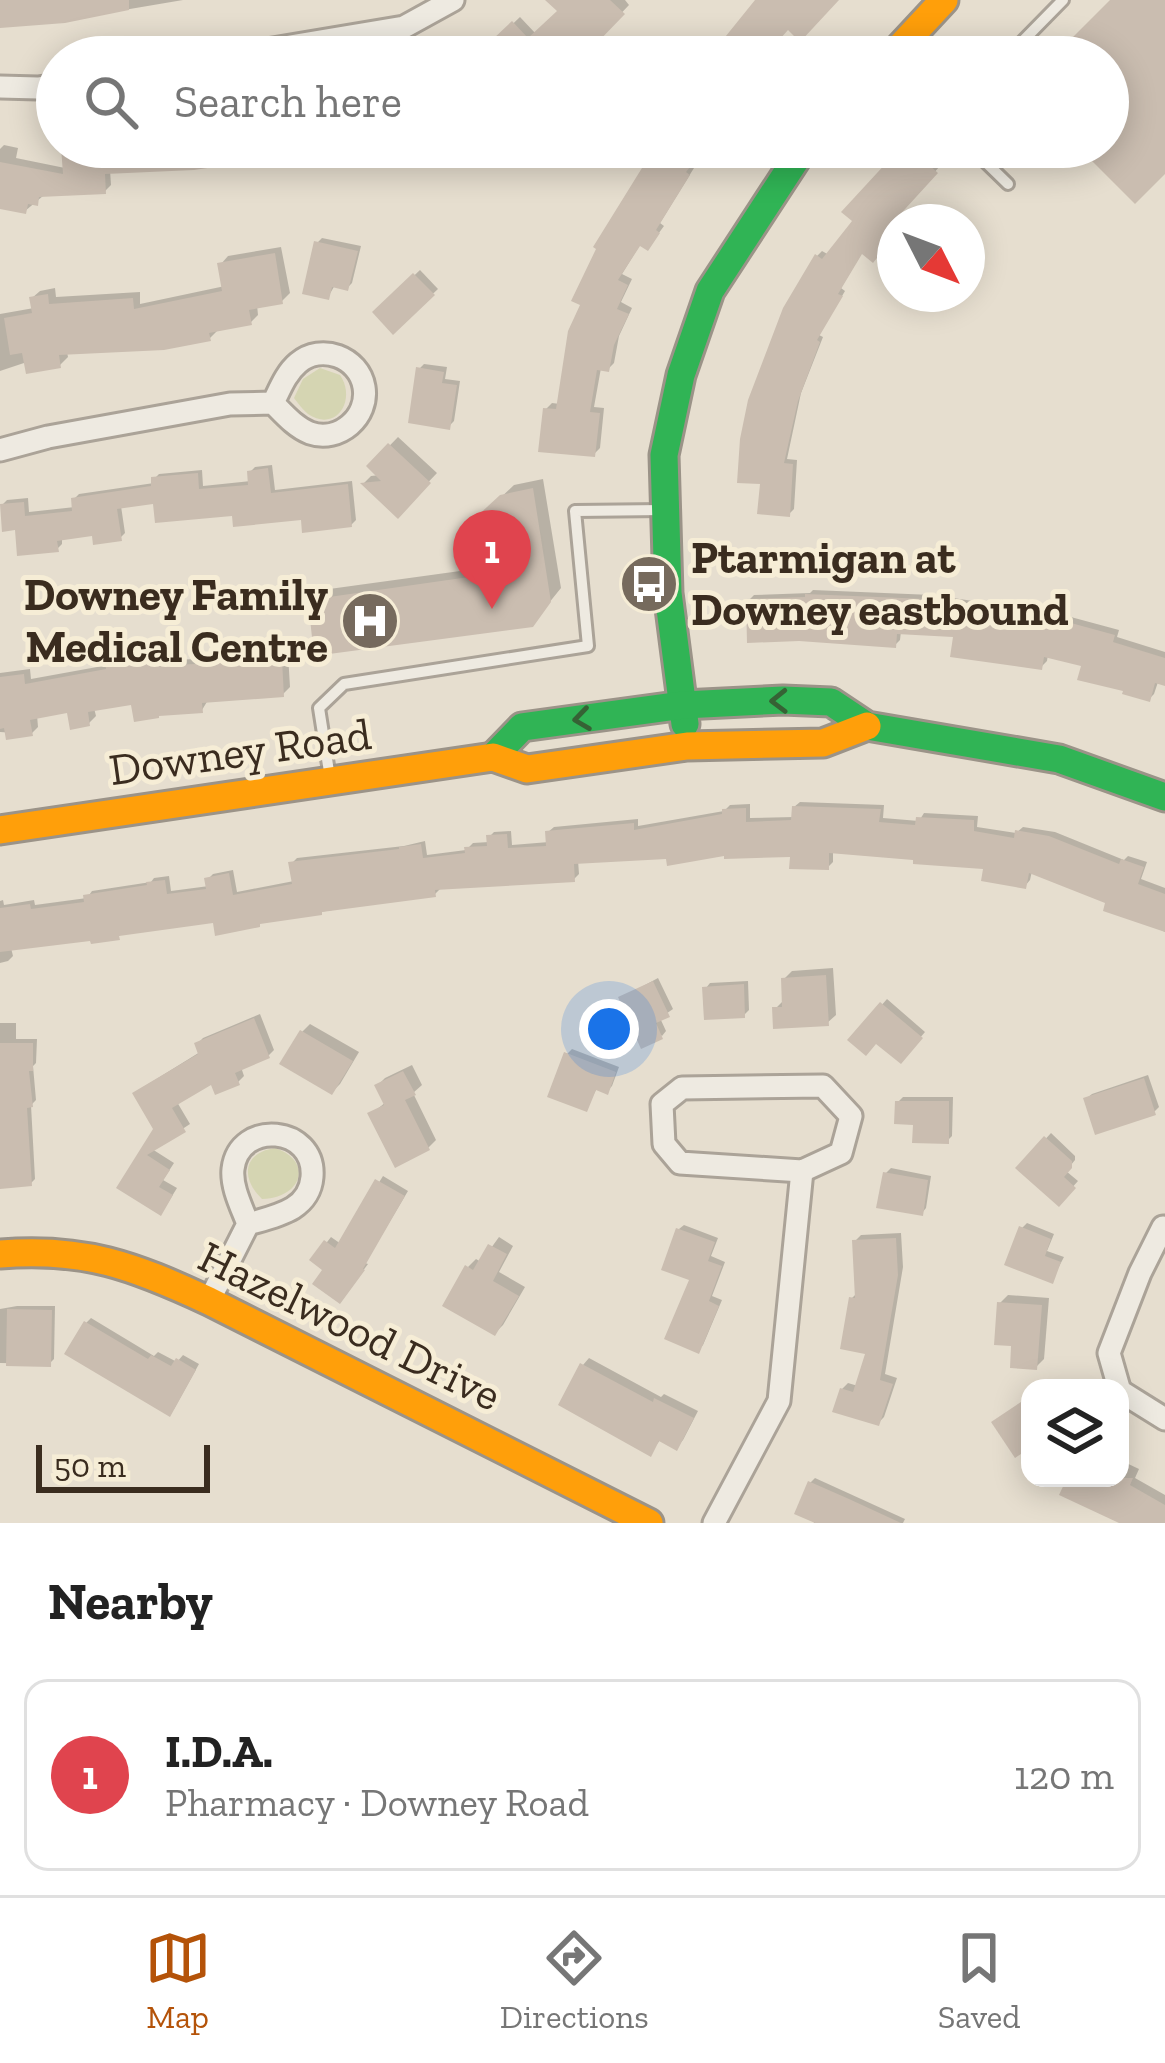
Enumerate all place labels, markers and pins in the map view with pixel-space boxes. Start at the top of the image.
pin: 1 [453,510,531,609]
place label: Ptarmigan at Downey eastbound [691,531,1069,637]
bus stop icon: Ptarmigan at Downey eastbound [618,553,680,615]
place label: Downey Family Medical Centre [24,568,328,674]
hospital icon: Downey Family Medical Centre [339,590,401,652]

